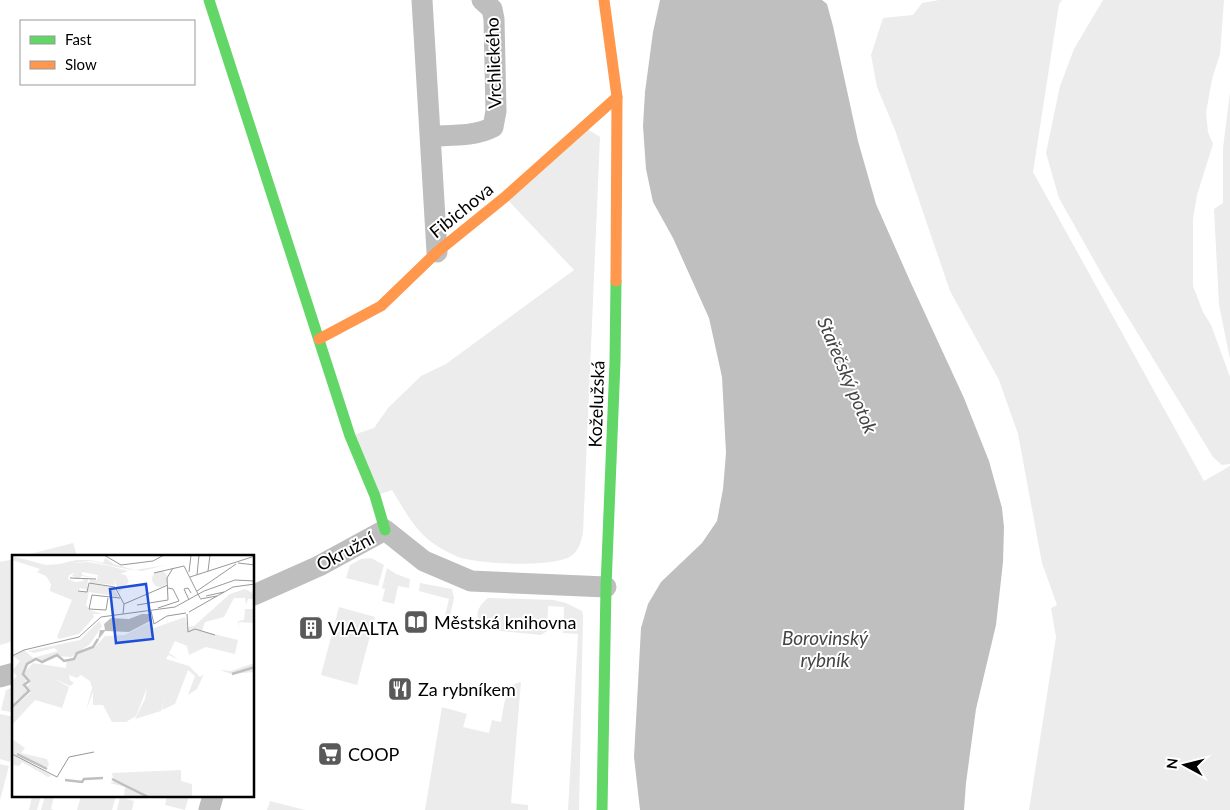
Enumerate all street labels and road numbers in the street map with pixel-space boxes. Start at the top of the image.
street label: Vrchlického [480,17,506,109]
street label: Fibichova [425,178,497,242]
street label: Koželužská [583,360,609,448]
street label: Okružní [312,526,378,575]

